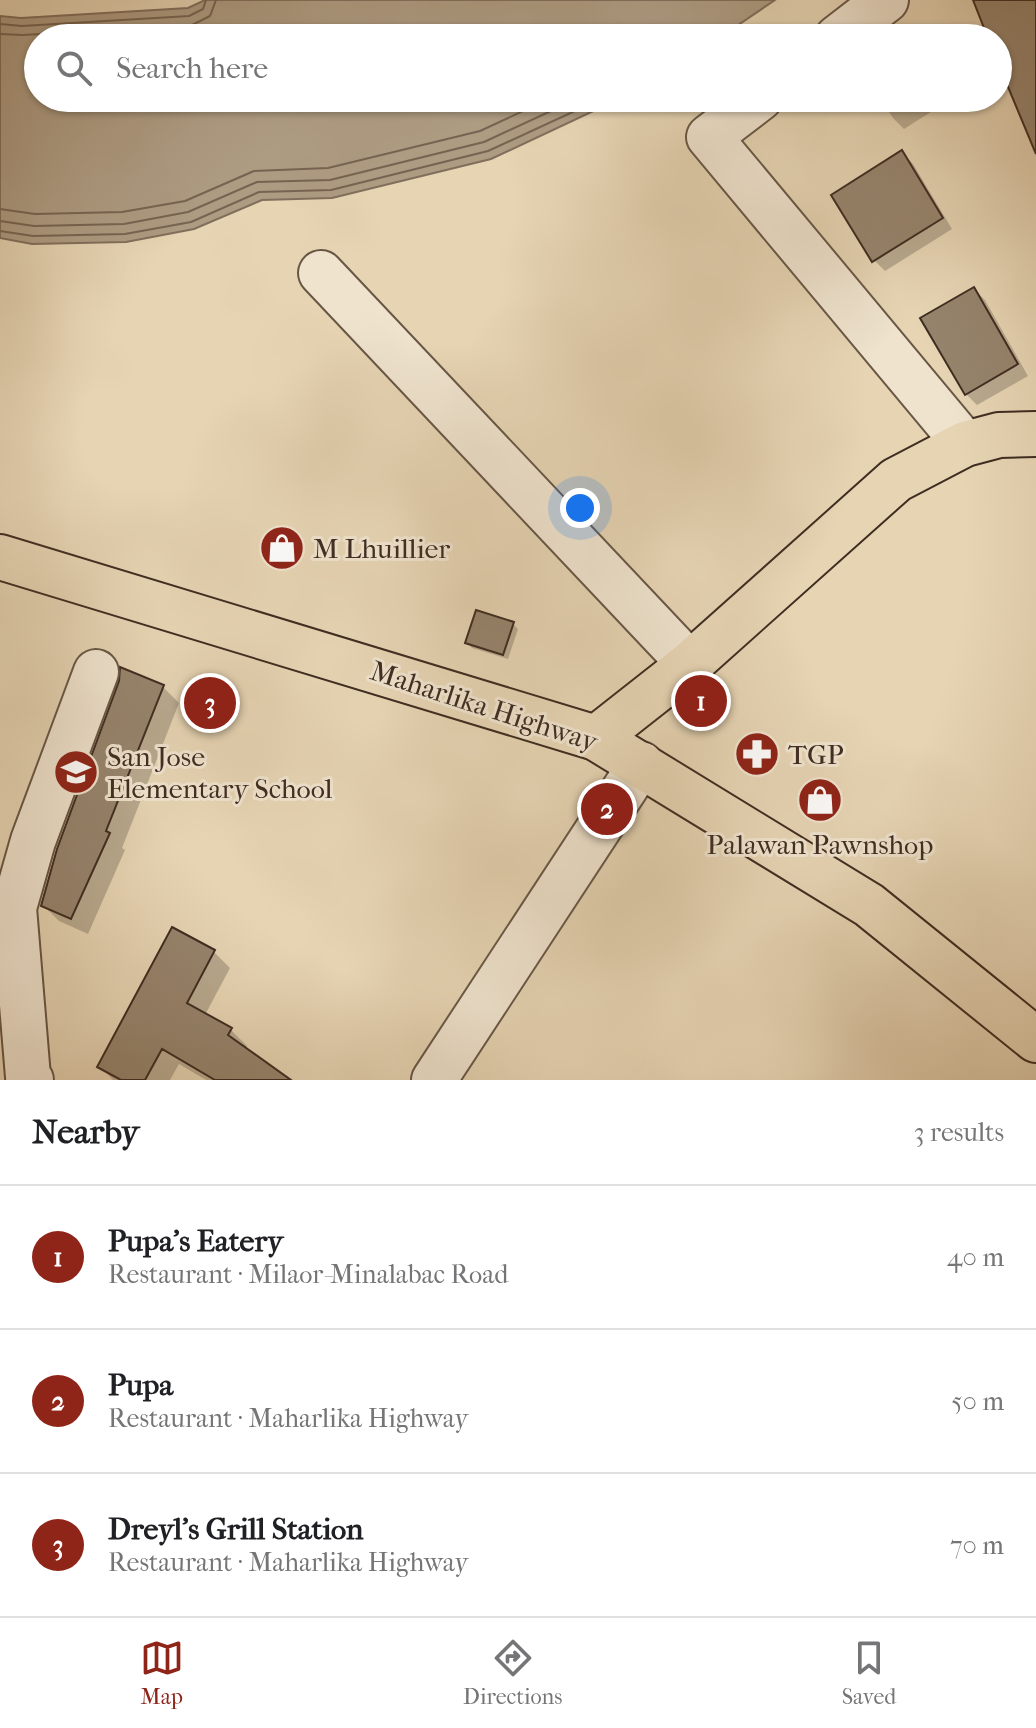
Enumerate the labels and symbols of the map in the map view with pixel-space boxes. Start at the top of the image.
your location [560,488,600,528]
shop icon: M Lhuillier [258,524,306,572]
place label: M Lhuillier [313,532,450,565]
street label: Maharlika Highway [366,654,603,759]
pin: 1 [675,671,727,731]
pin: 3 [184,673,236,733]
pharmacy icon: TGP [733,730,781,778]
place label: TGP [788,738,844,771]
place label: San Jose Elementary School [107,740,333,805]
school or university icon: San Jose Elementary School [52,748,100,796]
shop icon: Palawan Pawnshop [796,776,844,824]
pin: 2 [581,779,633,839]
place label: Palawan Pawnshop [707,828,933,861]

